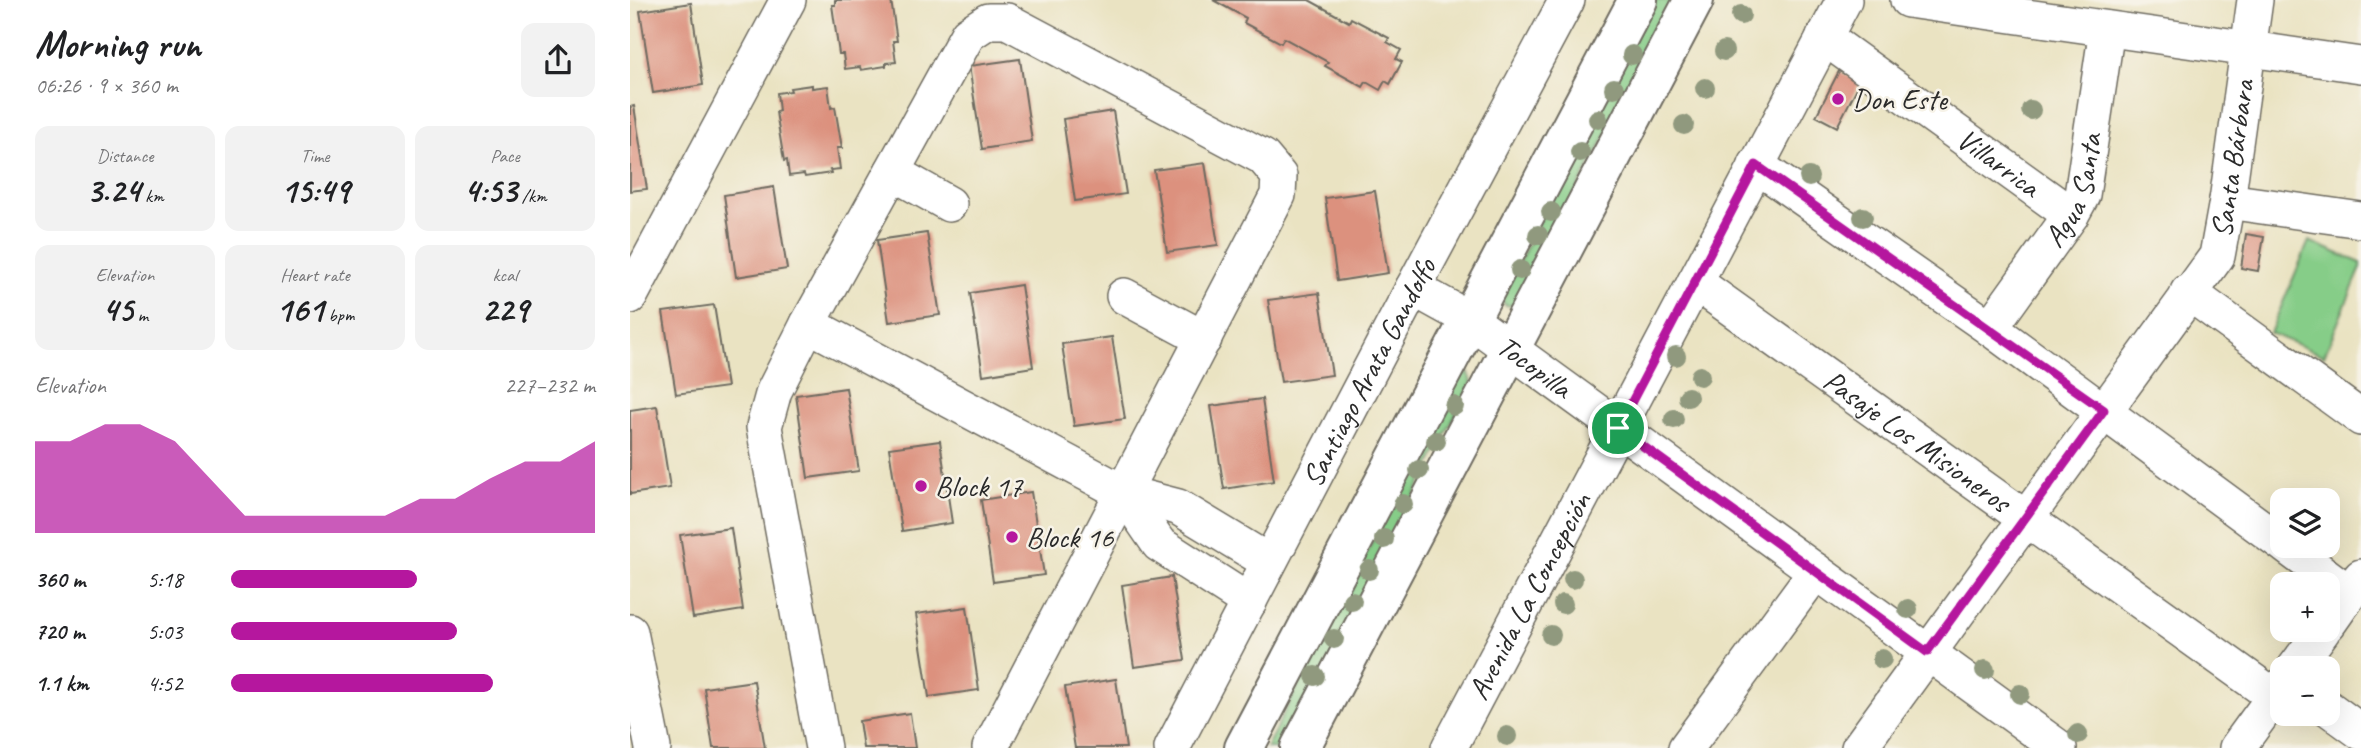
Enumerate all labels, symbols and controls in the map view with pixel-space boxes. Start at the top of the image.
text: Morning run [35,21,201,68]
button: share [521,23,595,97]
text: 06:26 · 9 × 360 m [35,71,178,100]
street label: Santa Bárbara [2202,76,2263,240]
place label: Don Este [1852,80,1949,118]
marker: Don Este [1830,91,1846,107]
street label: Villarrica [1949,120,2049,207]
street label: Agua Santa [2035,129,2110,254]
text: Distance [97,144,153,168]
text: Time [300,144,330,168]
text: Pace [490,144,520,168]
text: 3.24 [86,168,141,213]
text: 15:49 [281,168,349,213]
text: 4:53 [463,168,517,213]
text: km [141,184,164,208]
text: /km [517,184,547,208]
street label: Santiago Arata Gandolfo [1293,251,1445,493]
text: Elevation [96,263,154,287]
text: Heart rate [280,263,350,287]
text: kcal [492,263,518,287]
text: 45 [102,287,133,332]
text: 161 [276,287,324,332]
text: 229 [482,287,528,332]
text: m [133,303,148,327]
text: bpm [324,303,354,327]
street label: Tocopilla [1490,327,1581,408]
street label: Pasaje Los Misioneros [1816,361,2020,522]
text: Elevation [35,371,106,400]
text: 227–232 m [504,371,595,400]
pin [1588,398,1648,458]
icon: arrive [1599,409,1637,447]
place label: Block 17 [935,467,1024,505]
marker: Block 17 [913,478,929,494]
street label: Avenida La Concepción [1459,485,1600,706]
map controls [2270,488,2340,726]
button: layers [2270,488,2340,558]
place label: Block 16 [1026,518,1115,556]
marker: Block 16 [1004,529,1020,545]
text: 360 m [35,565,85,594]
text: 5:18 [147,565,183,594]
button: + [2270,572,2340,642]
text: 720 m [35,617,85,646]
text: 5:03 [147,617,183,646]
button: − [2270,656,2340,726]
text: 1.1 km [35,669,89,698]
text: 4:52 [147,669,183,698]

